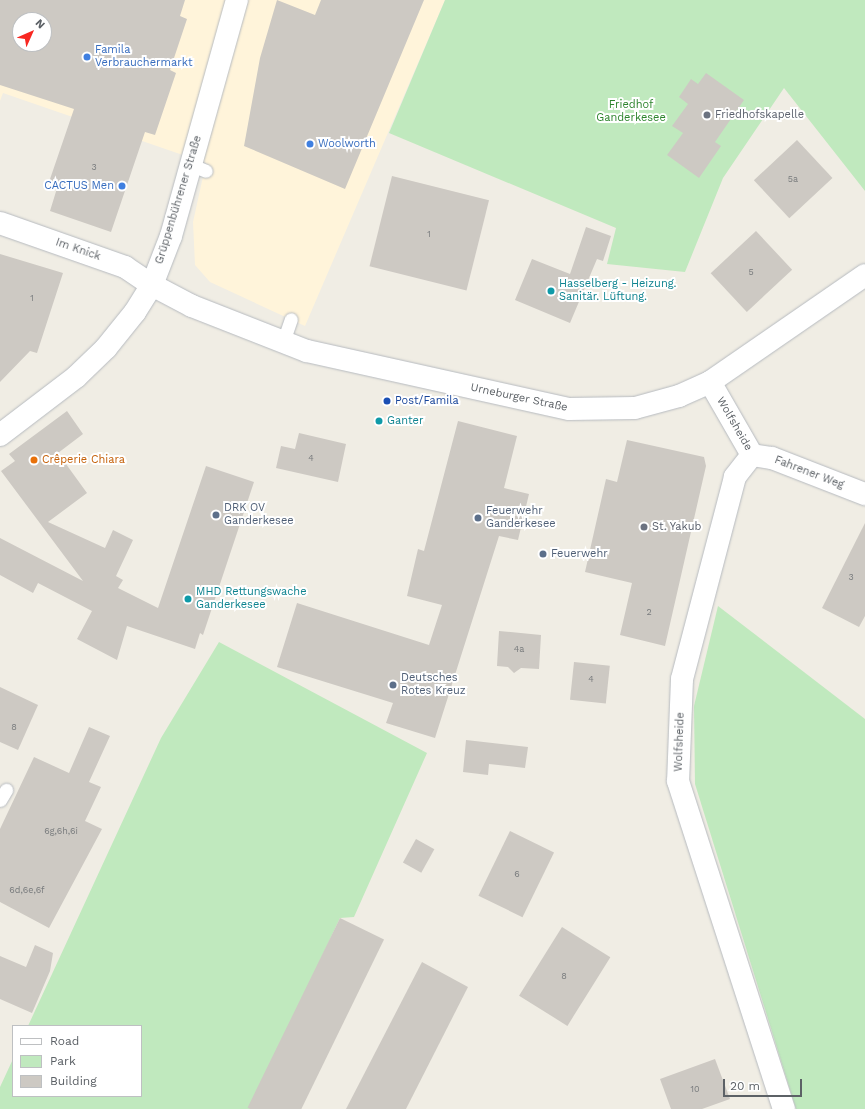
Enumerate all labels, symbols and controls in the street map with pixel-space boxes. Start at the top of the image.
north arrow [12,12,52,52]
text: N [33,16,48,31]
place label: Famila Verbrauchermarkt [95,44,193,70]
marker: Famila Verbrauchermarkt [82,52,92,62]
park label: Friedhof Ganderkesee [596,99,666,125]
place label: Friedhofskapelle [715,108,804,122]
marker: Friedhofskapelle [702,110,712,120]
street label: Grüppenbührener Straße [153,134,205,266]
place label: Woolworth [318,137,376,151]
marker: Woolworth [305,139,315,149]
house number: 3 [91,162,97,172]
house number: 5a [788,174,798,184]
place label: CACTUS Men [44,179,114,193]
marker: CACTUS Men [117,181,127,191]
house number: 1 [427,229,431,239]
street label: Im Knick [54,236,102,264]
house number: 5 [748,267,754,277]
place label: Hasselberg - Heizung. Sanitär. Lüftung. [559,278,676,304]
marker: Hasselberg - Heizung. Sanitär. Lüftung. [546,286,556,296]
house number: 1 [30,293,34,303]
street label: Urneburger Straße [469,381,569,415]
place label: Post/Famila [395,394,459,408]
street label: Wolfsheide [713,395,755,453]
marker: Post/Famila [382,396,392,406]
place label: Ganter [387,414,423,428]
marker: Ganter [374,416,384,426]
place label: Crêperie Chiara [42,453,125,467]
house number: 4 [308,453,314,463]
street label: Fahrener Weg [772,454,846,492]
marker: Crêperie Chiara [29,455,39,465]
place label: DRK OV Ganderkesee [224,502,294,528]
place label: Feuerwehr Ganderkesee [486,505,556,531]
marker: DRK OV Ganderkesee [211,510,221,520]
marker: Feuerwehr Ganderkesee [473,513,483,523]
place label: St. Yakub [652,520,702,534]
marker: St. Yakub [639,522,649,532]
place label: Feuerwehr [551,547,608,561]
marker: Feuerwehr [538,549,548,559]
house number: 3 [848,572,854,582]
place label: MHD Rettungswache Ganderkesee [196,586,307,612]
marker: MHD Rettungswache Ganderkesee [183,594,193,604]
house number: 2 [646,607,652,617]
house number: 4a [514,644,524,654]
place label: Deutsches Rotes Kreuz [401,672,466,698]
house number: 4 [588,674,594,684]
marker: Deutsches Rotes Kreuz [388,680,398,690]
street label: Wolfsheide [672,712,688,772]
house number: 8 [11,722,17,732]
house number: 6g,6h,6i [44,826,78,836]
house number: 6 [514,869,520,879]
house number: 6d,6e,6f [9,885,45,895]
house number: 8 [561,971,567,981]
legend [12,1025,142,1097]
text: Road [50,1034,79,1048]
text: Park [50,1054,76,1068]
scale bar [725,1071,804,1097]
text: Building [50,1074,97,1088]
text: 20 m [730,1079,760,1093]
house number: 10 [690,1084,700,1094]

